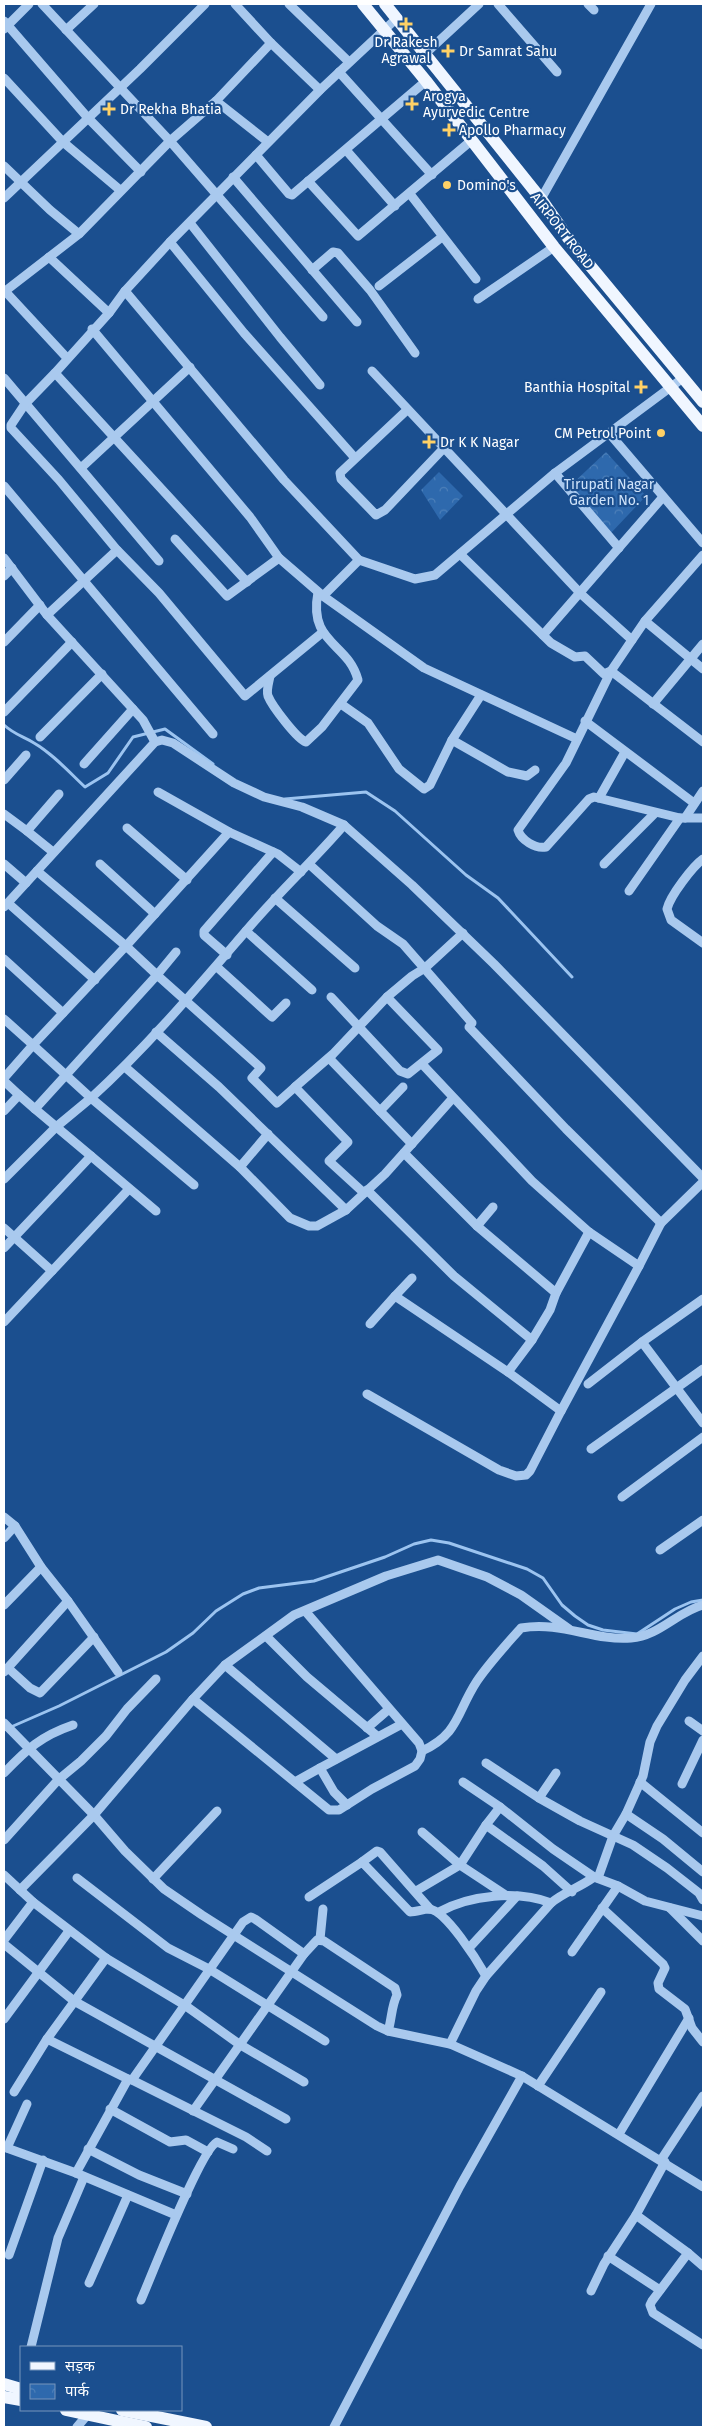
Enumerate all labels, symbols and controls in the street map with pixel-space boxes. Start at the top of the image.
marker: Dr Rakesh Agrawal [399,17,413,31]
place label: Dr Rakesh Agrawal [374,34,438,67]
place label: Dr Samrat Sahu [459,43,557,60]
marker: Dr Samrat Sahu [441,44,455,58]
place label: Arogya Ayurvedic Centre [423,88,530,121]
marker: Arogya Ayurvedic Centre [405,97,419,111]
place label: Dr Rekha Bhatia [120,101,222,118]
marker: Dr Rekha Bhatia [102,102,116,116]
place label: Apollo Pharmacy [459,122,566,139]
marker: Apollo Pharmacy [443,124,455,136]
place label: Domino's [457,177,516,194]
marker: Domino's [441,179,453,191]
street label: AIRPORT ROAD [527,189,597,273]
place label: Banthia Hospital [524,379,630,396]
marker: Banthia Hospital [634,380,648,394]
place label: CM Petrol Point [554,425,652,442]
marker: CM Petrol Point [655,427,667,439]
place label: Dr K K Nagar [440,434,520,451]
marker: Dr K K Nagar [422,435,436,449]
park label: Tirupati Nagar Garden No. 1 [564,476,655,509]
legend [20,2346,182,2411]
text: सड़क [65,2357,95,2375]
text: पार्क [65,2382,89,2400]

